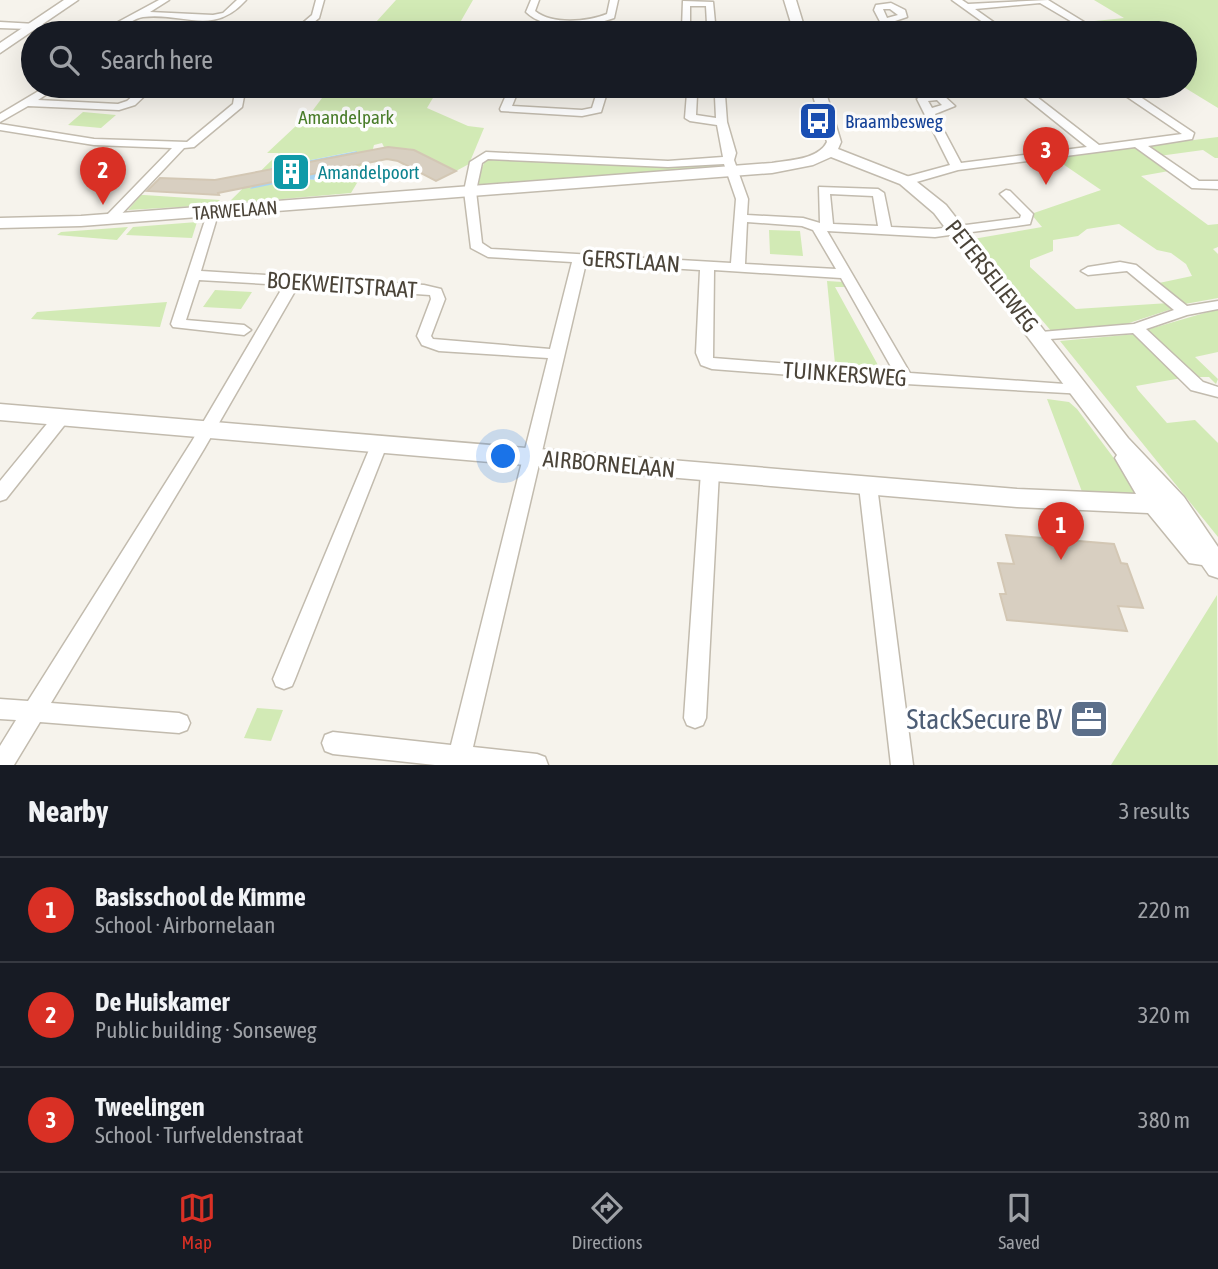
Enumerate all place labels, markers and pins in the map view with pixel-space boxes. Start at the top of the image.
bus stop icon: Braambesweg [797,100,839,142]
place label: Braambesweg [845,110,944,132]
pin: 3 [1023,127,1069,185]
pin: 2 [80,147,126,205]
building icon: Amandelpoort [270,151,312,193]
place label: Amandelpoort [318,161,419,183]
pin: 1 [1038,502,1084,560]
office icon: StackSecure BV [1068,698,1110,740]
place label: StackSecure BV [906,703,1062,735]

